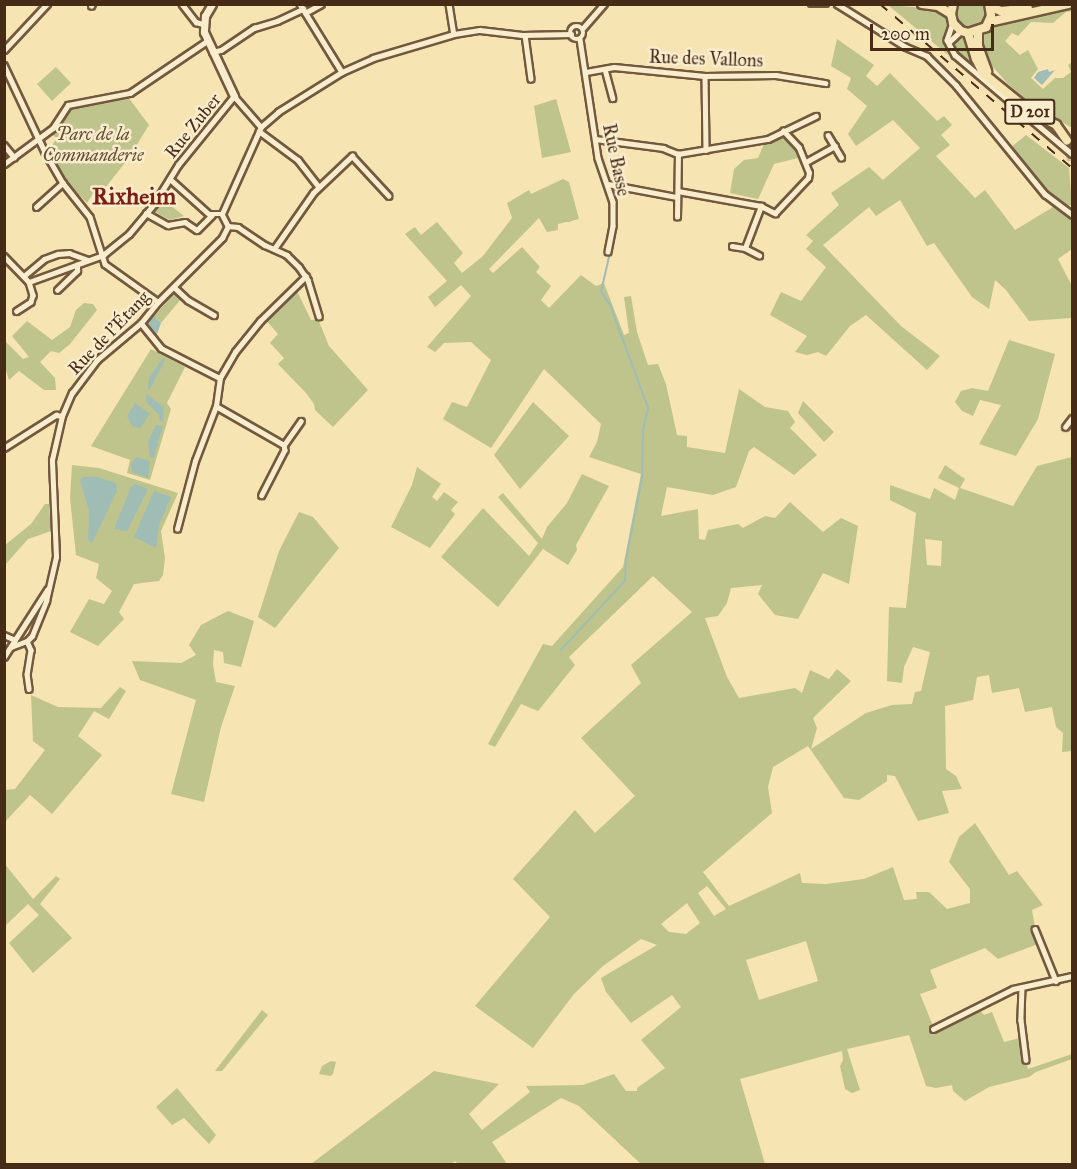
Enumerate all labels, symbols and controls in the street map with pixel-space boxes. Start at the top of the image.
scale bar [873,12,998,50]
text: 200 m [881,23,930,45]
street label: Rue des Vallons [648,46,764,72]
street label: Rue Zuber [160,89,226,163]
road number: D 201 [1003,99,1057,125]
street label: Rue Basse [598,122,634,198]
park label: Parc de la Commanderie [42,124,144,166]
district label: Rixheim [92,183,176,211]
street label: Rue de l'Étang [64,287,154,379]

